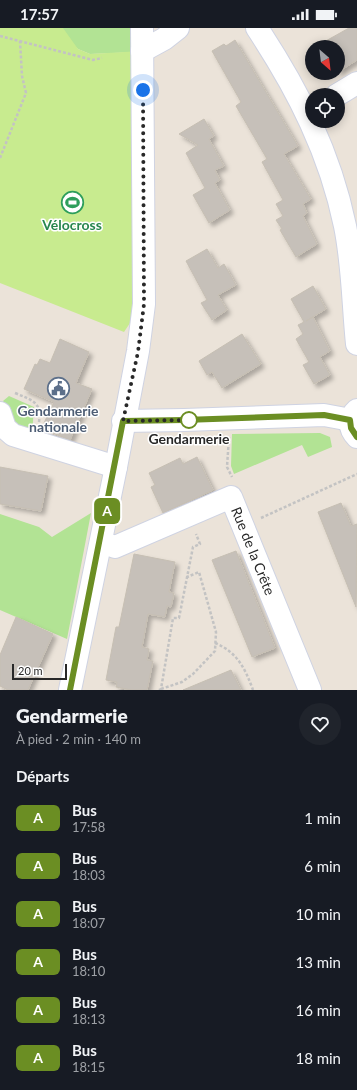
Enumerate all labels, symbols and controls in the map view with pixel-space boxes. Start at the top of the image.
text: 17:57 [20,5,59,23]
north arrow [305,40,345,80]
map controls [305,40,345,128]
your location [133,80,153,100]
button: locate [305,88,345,128]
sports icon: Vélocross [59,190,85,216]
place label: Vélocross [41,216,102,233]
public building icon: Gendarmerie nationale [45,376,71,402]
place label: Gendarmerie nationale [17,402,99,435]
marker: Gendarmerie [180,411,198,429]
place label: Gendarmerie [148,430,230,447]
line badge: A [94,498,120,524]
text: A [102,502,112,519]
street label: Rue de la Crête [228,504,279,597]
scale bar [12,662,67,681]
text: 20 m [18,664,43,677]
button: heart [299,703,341,745]
text: Gendarmerie [16,704,128,727]
text: À pied · 2 min · 140 m [16,731,141,747]
text: Départs [16,767,69,785]
text: Bus [72,801,97,819]
text: A [33,809,43,826]
text: 1 min [304,809,341,827]
text: 17:58 [72,819,105,835]
text: Bus [72,849,97,867]
text: A [33,857,43,874]
text: 6 min [304,857,341,875]
text: 18:03 [72,867,105,883]
text: Bus [72,897,97,915]
text: A [33,905,43,922]
text: 10 min [295,905,341,923]
text: 18:07 [72,915,105,931]
text: Bus [72,945,97,963]
text: A [33,953,43,970]
text: 13 min [295,953,341,971]
text: 18:10 [72,963,105,979]
text: Bus [72,993,97,1011]
text: A [33,1001,43,1018]
text: 16 min [295,1001,341,1019]
text: 18:13 [72,1011,105,1027]
text: Bus [72,1041,97,1059]
text: A [33,1049,43,1066]
text: 18 min [295,1049,341,1067]
text: 18:15 [72,1059,105,1075]

